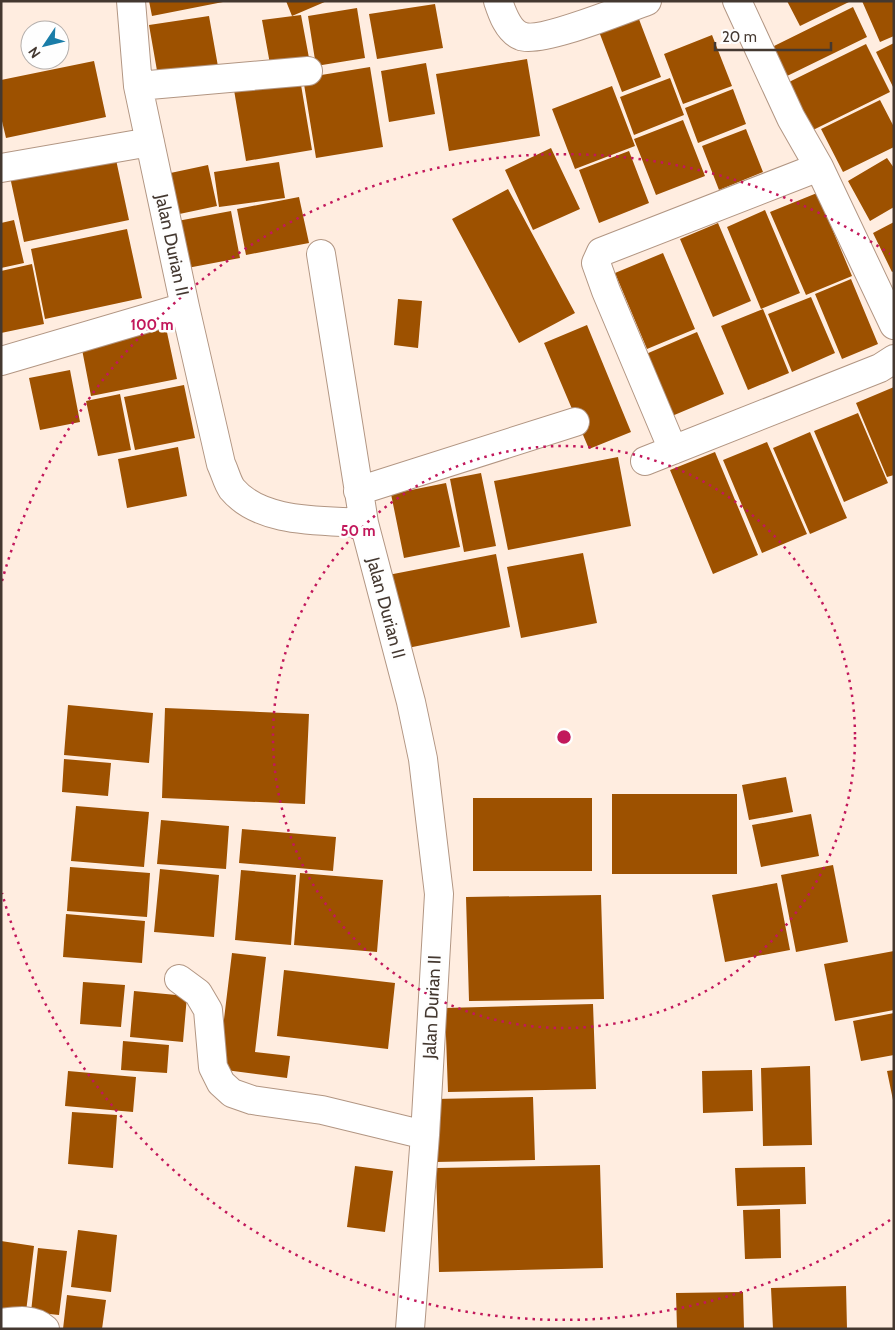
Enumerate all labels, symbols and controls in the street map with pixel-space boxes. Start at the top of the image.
north arrow [20,20,70,70]
scale bar [715,20,831,52]
text: 20 m [722,28,757,46]
text: N [24,43,45,62]
street label: Jalan Durian II [150,191,194,298]
text: 100 m [130,316,174,334]
text: 50 m [340,522,376,540]
street label: Jalan Durian II [362,554,410,661]
centre of rings [555,728,573,746]
street label: Jalan Durian II [418,955,446,1060]

